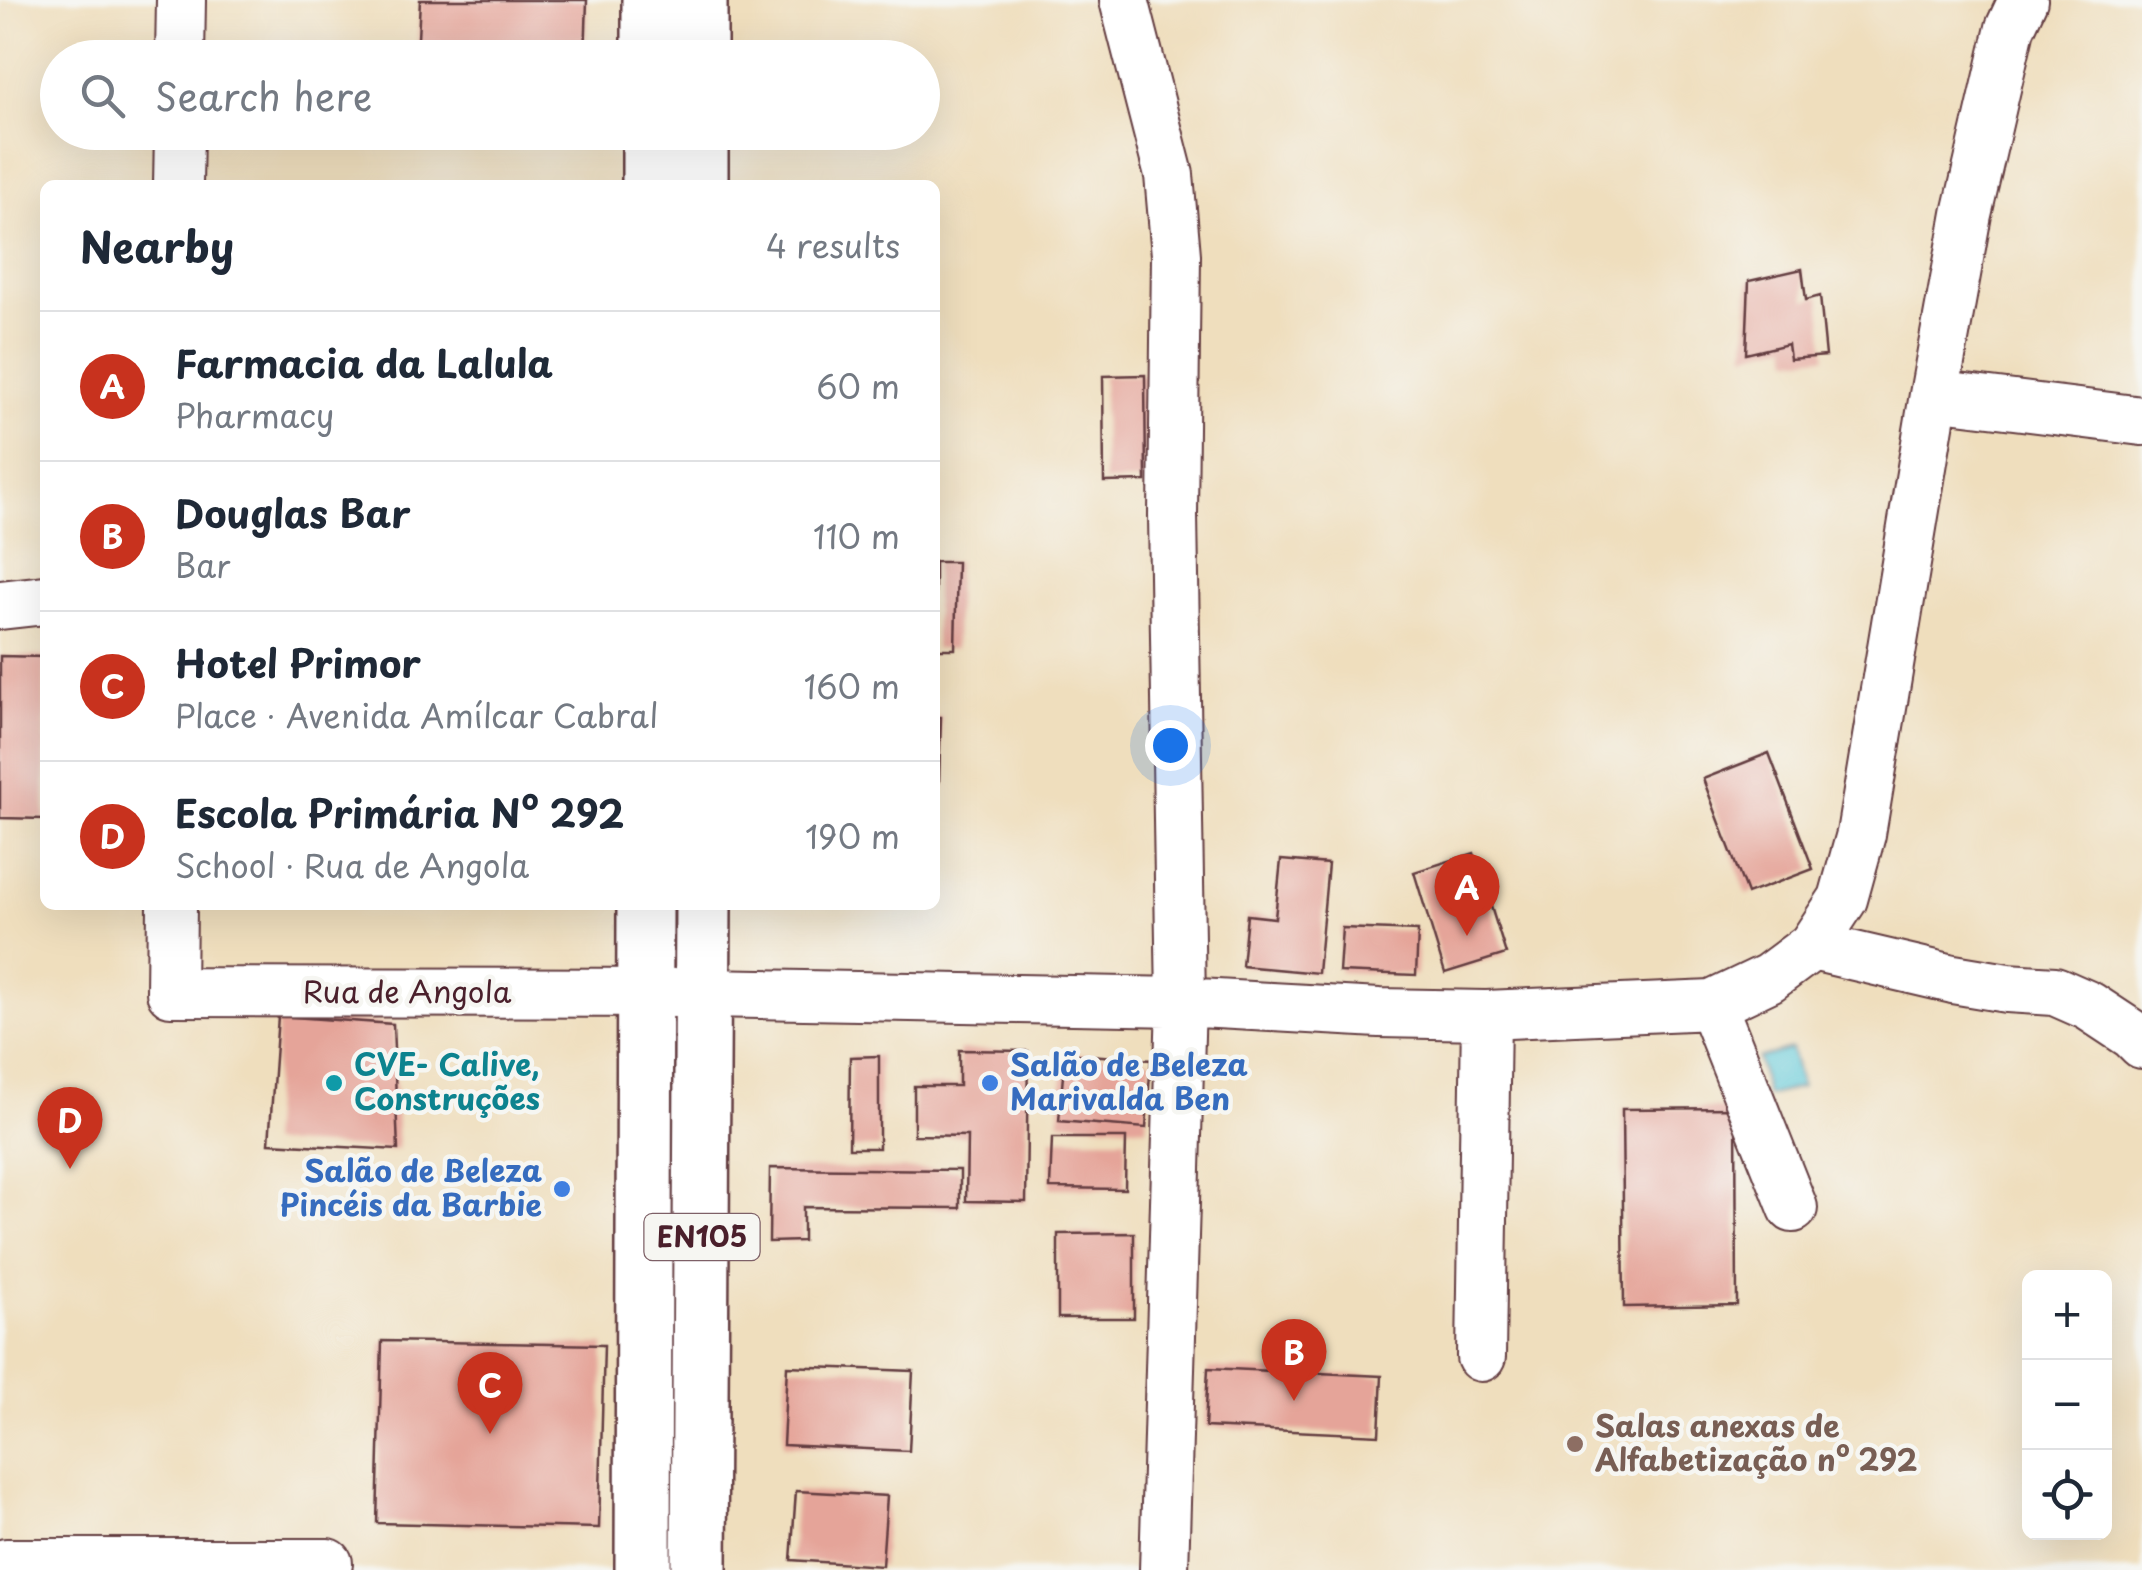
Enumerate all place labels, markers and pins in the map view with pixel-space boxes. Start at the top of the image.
pin: A [1434,854,1500,936]
place label: CVE- Calive, Construções [354,1041,540,1120]
place label: Salão de Beleza Marivalda Ben [1010,1041,1249,1120]
marker: CVE- Calive, Construções [323,1072,345,1094]
marker: Salão de Beleza Marivalda Ben [979,1072,1001,1094]
pin: D [38,1086,102,1169]
place label: Salão de Beleza Pincéis da Barbie [279,1147,543,1226]
marker: Salão de Beleza Pincéis da Barbie [551,1178,573,1200]
pin: B [1262,1318,1326,1401]
pin: C [458,1352,522,1434]
place label: Salas anexas de Alfabetização nº 292 [1595,1402,1917,1481]
marker: Salas anexas de Alfabetização nº 292 [1564,1433,1586,1455]

